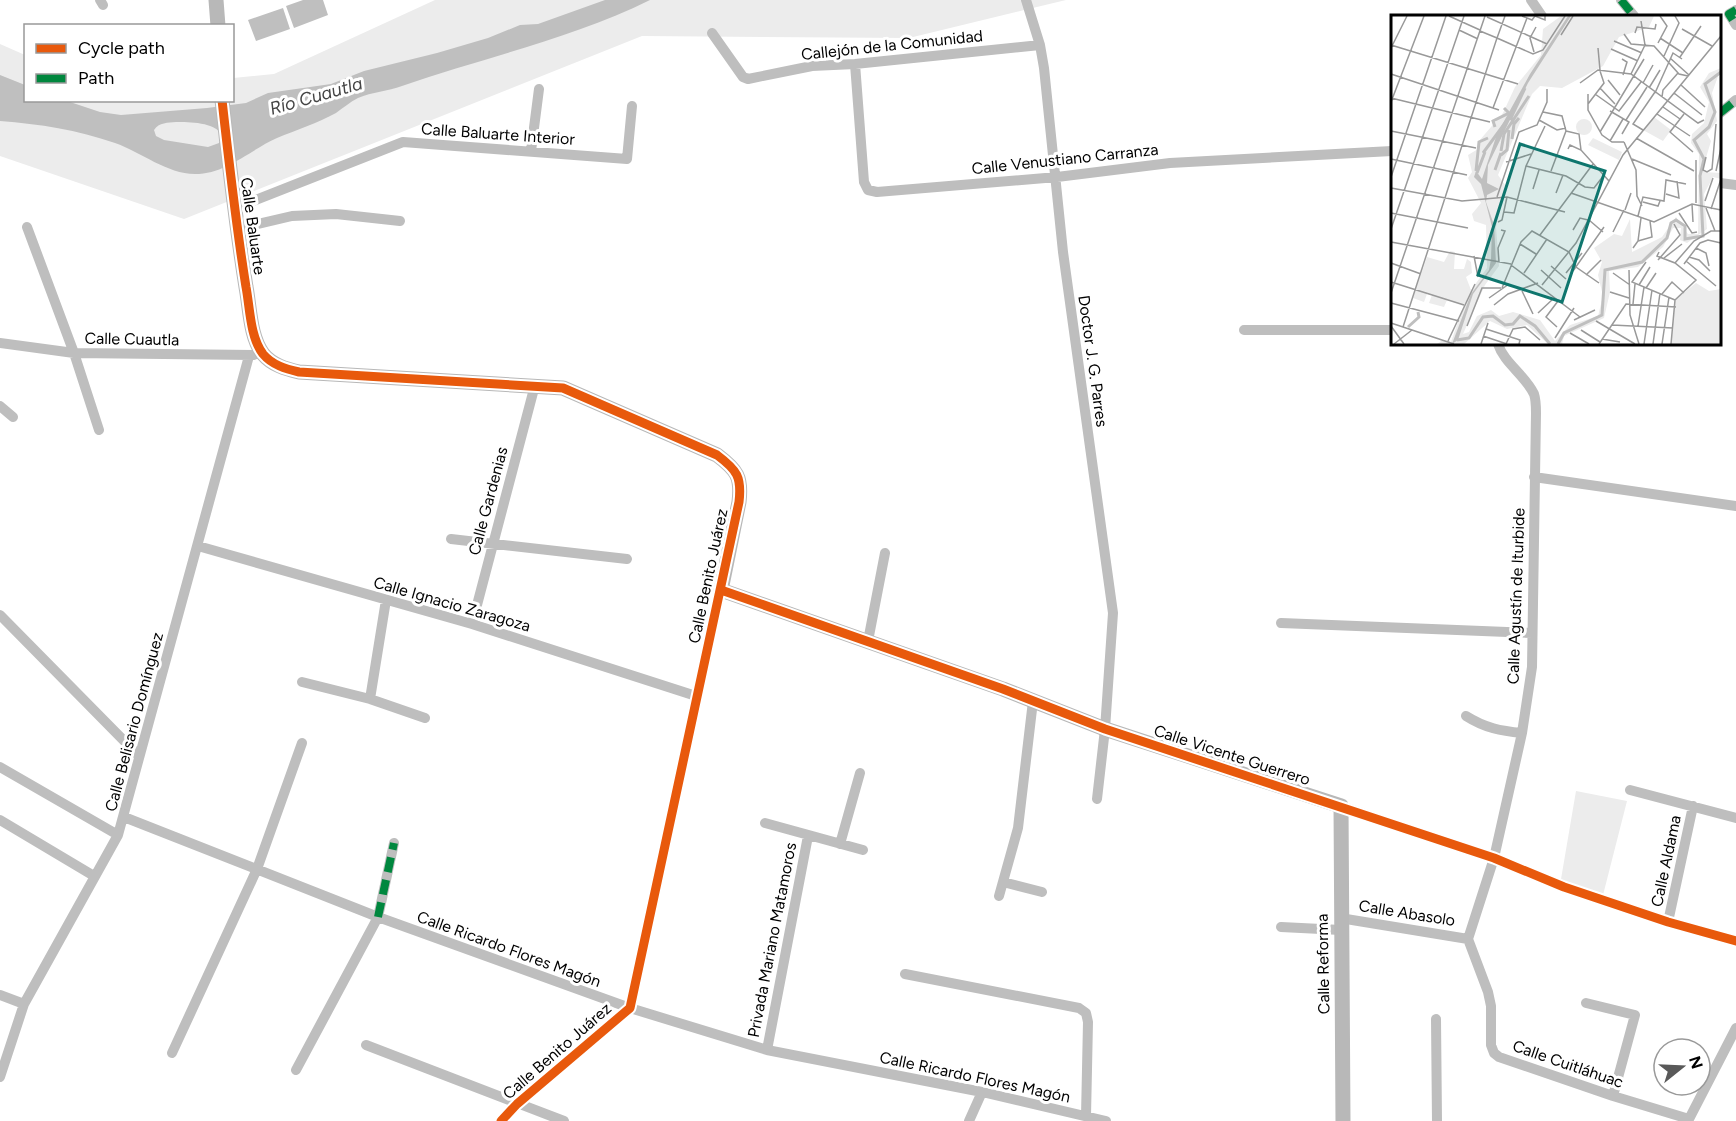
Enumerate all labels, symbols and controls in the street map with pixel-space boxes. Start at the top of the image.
inset map [1391,15,1721,345]
legend [24,24,234,102]
street label: Callejón de la Comunidad [800,26,984,64]
text: Cycle path [78,37,165,59]
text: Path [78,67,114,89]
water label: Río Cuautla [267,72,365,120]
street label: Calle Baluarte Interior [421,119,576,149]
street label: Calle Venustiano Carranza [971,140,1159,178]
street label: Calle Baluarte [237,176,269,276]
street label: Doctor J. G. Parres [1074,294,1112,428]
street label: Calle Cuautla [84,329,180,349]
street label: Calle Gardenias [464,445,512,557]
street label: Calle Benito Juárez [684,507,732,645]
street label: Calle Agustín de Iturbide [1503,507,1529,685]
street label: Calle Ignacio Zaragoza [371,572,533,636]
street label: Calle Belisario Domínguez [101,630,167,814]
street label: Calle Vicente Guerrero [1151,721,1313,789]
street label: Calle Aldama [1647,813,1685,909]
street label: Privada Mariano Matamoros [744,841,800,1039]
street label: Calle Abasolo [1357,896,1457,930]
street label: Calle Ricardo Flores Magón [414,907,604,991]
street label: Calle Reforma [1313,914,1333,1014]
street label: Calle Benito Juárez [499,999,615,1103]
street label: Calle Cuitláhuac [1510,1036,1626,1092]
north arrow [1652,1037,1712,1097]
street label: Calle Ricardo Flores Magón [878,1048,1072,1107]
text: N [1685,1054,1707,1071]

